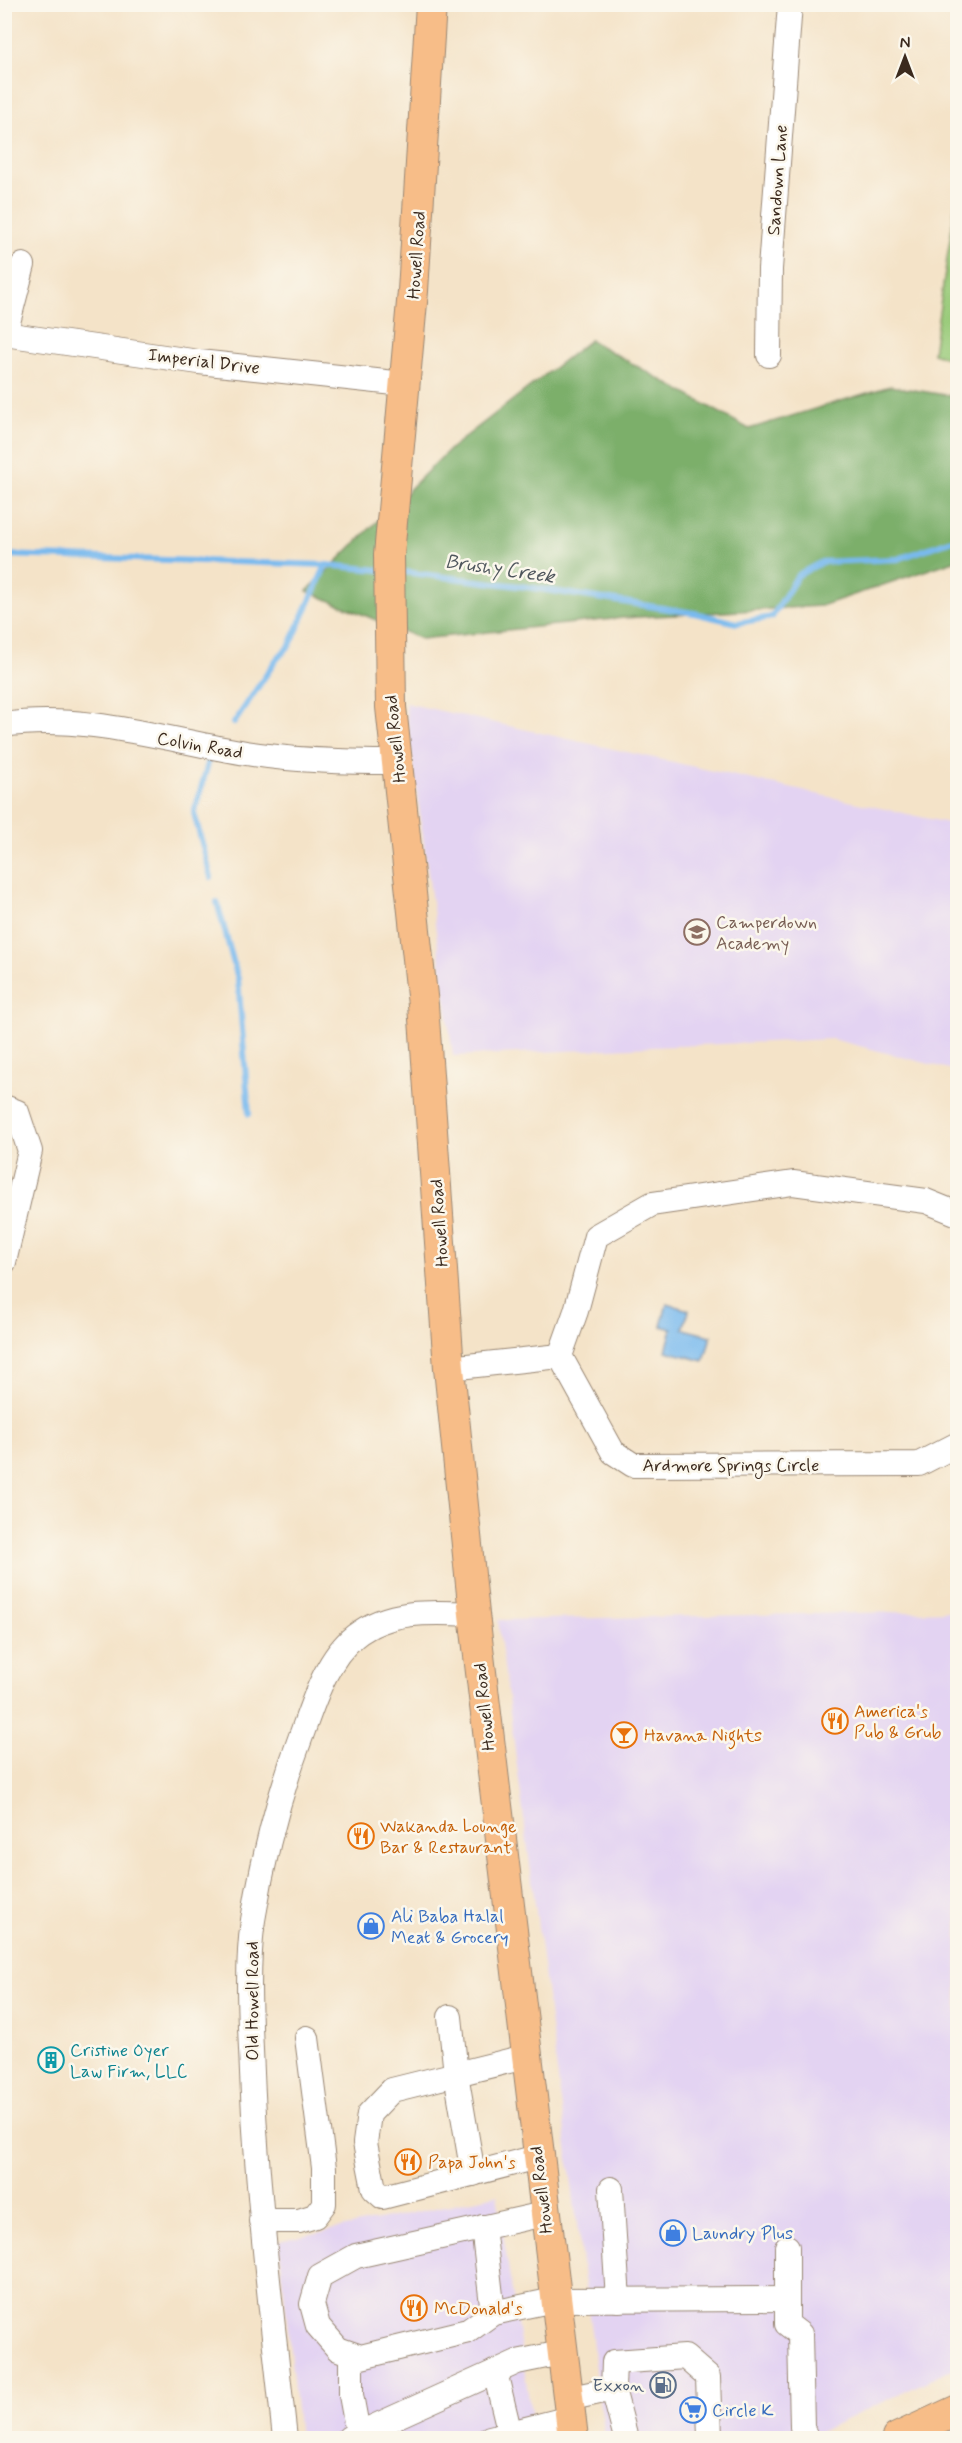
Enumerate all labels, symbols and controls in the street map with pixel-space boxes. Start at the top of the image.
north arrow [875,27,935,87]
text: N [900,33,910,54]
street label: Sandown Lane [762,124,794,236]
street label: Howell Road [402,210,432,300]
street label: Imperial Drive [147,343,261,381]
water label: Brushy Creek [443,548,558,591]
street label: Howell Road [379,694,413,784]
street label: Colvin Road [155,727,245,765]
place label: Camperdown Academy [716,911,817,956]
school or university icon: Camperdown Academy [682,917,712,947]
street label: Howell Road [425,1178,455,1268]
street label: Ardmore Springs Circle [643,1454,819,1479]
street label: Howell Road [468,1662,502,1752]
place label: America's Pub & Grub [854,1700,942,1745]
restaurant icon: America's Pub & Grub [820,1706,850,1736]
bar icon: Havana Nights [609,1720,639,1750]
place label: Havana Nights [644,1724,762,1750]
place label: Wakanda Lounge Bar & Restaurant [380,1815,517,1860]
restaurant icon: Wakanda Lounge Bar & Restaurant [346,1821,376,1851]
place label: Ali Baba Halal Meat & Grocery [391,1905,509,1950]
shop icon: Ali Baba Halal Meat & Grocery [356,1911,386,1941]
street label: Old Howell Road [241,1941,265,2061]
place label: Cristine Oyer Law Firm, LLC [70,2039,187,2084]
building icon: Cristine Oyer Law Firm, LLC [36,2045,66,2075]
street label: Howell Road [525,2145,559,2235]
restaurant icon: Papa John's [393,2147,423,2177]
place label: Papa John's [428,2151,516,2175]
shop icon: Laundry Plus [658,2218,688,2248]
place label: Laundry Plus [692,2222,793,2246]
restaurant icon: McDonald's [399,2293,429,2323]
place label: McDonald's [434,2297,522,2321]
fuel station icon: Exxon [648,2370,678,2400]
place label: Exxon [593,2374,644,2398]
supermarket icon: Circle K [678,2395,708,2425]
place label: Circle K [712,2399,774,2423]

